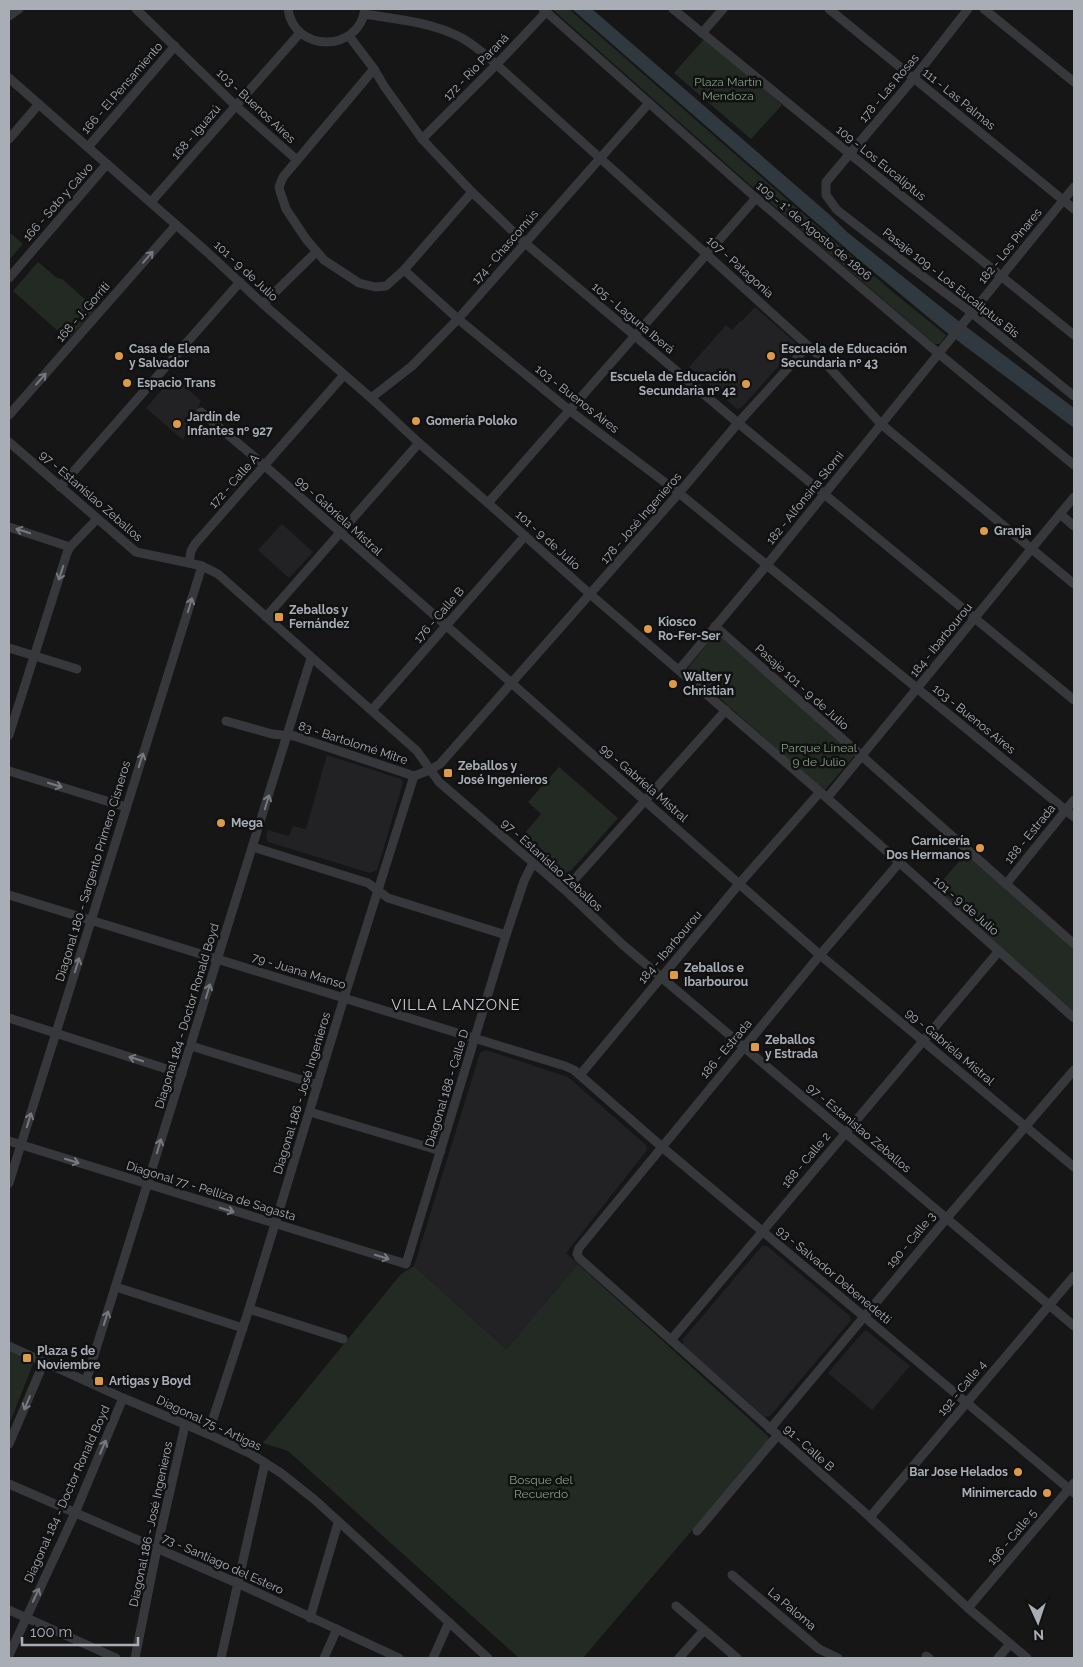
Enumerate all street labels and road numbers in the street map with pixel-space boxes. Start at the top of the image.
street label: 172 - Rio Paraná [440,31,512,103]
street label: 166 - El Pensamiento [79,39,165,137]
street label: 178 - Las Rosas [856,51,922,125]
street label: 111 - Las Palmas [920,65,998,133]
street label: 103 - Buenos Aires [214,66,298,146]
street label: 168 - Iguazú [169,102,223,162]
street label: 109 - Los Eucaliptus [833,123,929,204]
street label: 166 - Soto y Calvo [20,160,96,244]
street label: 109 - 1° de Agosto de 1806 [754,179,874,283]
street label: 182 - Los Pinares [975,205,1045,287]
street label: 174 - Chascomús [469,207,541,287]
street label: Pasaje 109 - Los Eucaliptus Bis [880,225,1022,341]
street label: 107 - Patagonia [704,233,776,301]
street label: 101 - 9 de Julio [211,238,281,304]
street label: 168 - J. Gorriti [53,279,113,345]
street label: 105 - Laguna Iberá [589,280,677,356]
street label: 103 - Buenos Aires [532,362,622,436]
street label: 97 - Estanislao Zeballos [37,448,145,545]
street label: 182 - Alfonsina Storni [763,449,847,547]
street label: 172 - Calle A [206,451,262,511]
street label: 178 - José Ingenieros [598,469,685,566]
street label: 99 - Gabriela Mistral [293,474,386,559]
street label: 101 - 9 de Julio [513,507,583,573]
street label: 176 - Calle B [411,584,467,646]
street label: 184 - Ibarbourou [907,600,975,680]
street label: Pasaje 101 - 9 de Julio [752,641,852,733]
street label: 103 - Buenos Aires [930,681,1018,757]
street label: 83 - Bartolomé Mitre [296,719,410,767]
street label: 99 - Gabriela Mistral [597,741,691,825]
street label: Diagonal 180 - Sargento Primero Cisneros [53,759,133,983]
street label: 188 - Estrada [1002,801,1058,867]
street label: 97 - Estanislao Zeballos [498,816,606,914]
street label: 101 - 9 de Julio [930,874,1002,938]
street label: 184 - Ibarbourou [635,908,705,986]
street label: Diagonal 184 - Doctor Ronald Boyd [152,922,222,1110]
street label: 79 - Juana Manso [250,950,348,992]
street label: 99 - Gabriela Mistral [903,1006,998,1089]
street label: Diagonal 186 - José Ingenieros [271,1010,333,1176]
street label: 186 - Estrada [697,1017,755,1081]
street label: Diagonal 188 - Calle D [422,1027,472,1149]
street label: 97 - Estanislao Zeballos [804,1080,914,1176]
street label: 188 - Calle 2 [779,1129,833,1191]
street label: Diagonal 77 - Pelliza de Sagasta [125,1158,297,1224]
street label: 190 - Calle 3 [884,1209,938,1271]
street label: 93 - Salvador Debenedetti [774,1223,894,1327]
street label: 192 - Calle 4 [935,1357,989,1418]
street label: Diagonal 75 - Artigas [154,1393,264,1454]
street label: Diagonal 184 - Doctor Ronald Boyd [21,1403,113,1585]
street label: 91 - Calle B [781,1422,837,1474]
street label: Diagonal 186 - José Ingenieros [127,1440,175,1608]
street label: 196 - Calle 5 [985,1506,1040,1568]
street label: 73 - Santiago del Estero [160,1531,286,1597]
street label: La Paloma [765,1585,819,1633]

